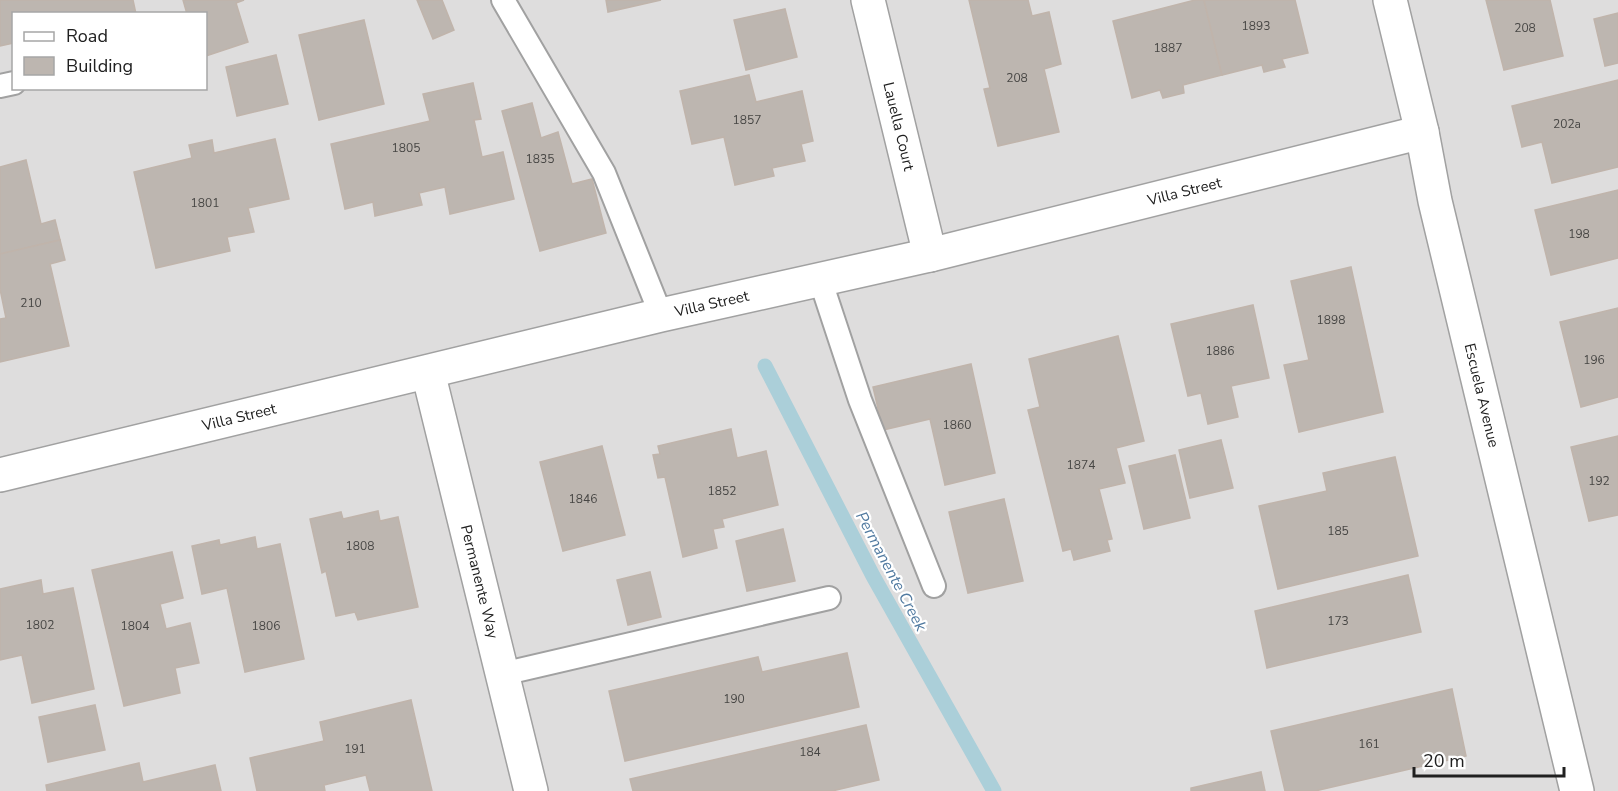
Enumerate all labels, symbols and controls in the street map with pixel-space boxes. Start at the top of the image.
legend [12,12,207,90]
house number: 1893 [1242,18,1270,34]
house number: 208 [1514,20,1536,36]
text: Road [66,24,108,48]
house number: 1887 [1154,40,1182,56]
text: Building [66,54,133,78]
house number: 208 [1006,70,1028,86]
street label: Lauella Court [878,80,919,173]
house number: 1857 [733,112,761,128]
house number: 202a [1553,116,1581,132]
house number: 1805 [392,140,420,156]
house number: 1835 [526,151,554,167]
street label: Villa Street [1144,172,1224,210]
house number: 1801 [191,195,219,211]
house number: 198 [1568,226,1590,242]
street label: Villa Street [672,286,751,322]
house number: 210 [20,295,42,311]
house number: 1898 [1317,312,1345,328]
street label: Escuela Avenue [1460,341,1504,450]
house number: 1886 [1206,343,1234,359]
house number: 196 [1583,352,1605,368]
street label: Villa Street [199,398,279,436]
house number: 1860 [943,417,971,433]
house number: 1874 [1067,457,1095,473]
house number: 192 [1588,473,1610,489]
house number: 1852 [708,483,736,499]
house number: 1846 [569,491,597,507]
water label: Permanente Creek [850,508,932,636]
street label: Permanente Way [456,523,503,641]
house number: 185 [1327,523,1349,539]
house number: 1808 [346,538,374,554]
house number: 173 [1327,613,1349,629]
house number: 1802 [26,617,54,633]
house number: 1804 [121,618,149,634]
house number: 1806 [252,618,280,634]
house number: 190 [723,691,745,707]
house number: 161 [1358,736,1380,752]
scale bar [1414,740,1564,778]
house number: 191 [344,741,366,757]
house number: 184 [799,744,821,760]
text: 20 m [1423,749,1465,773]

